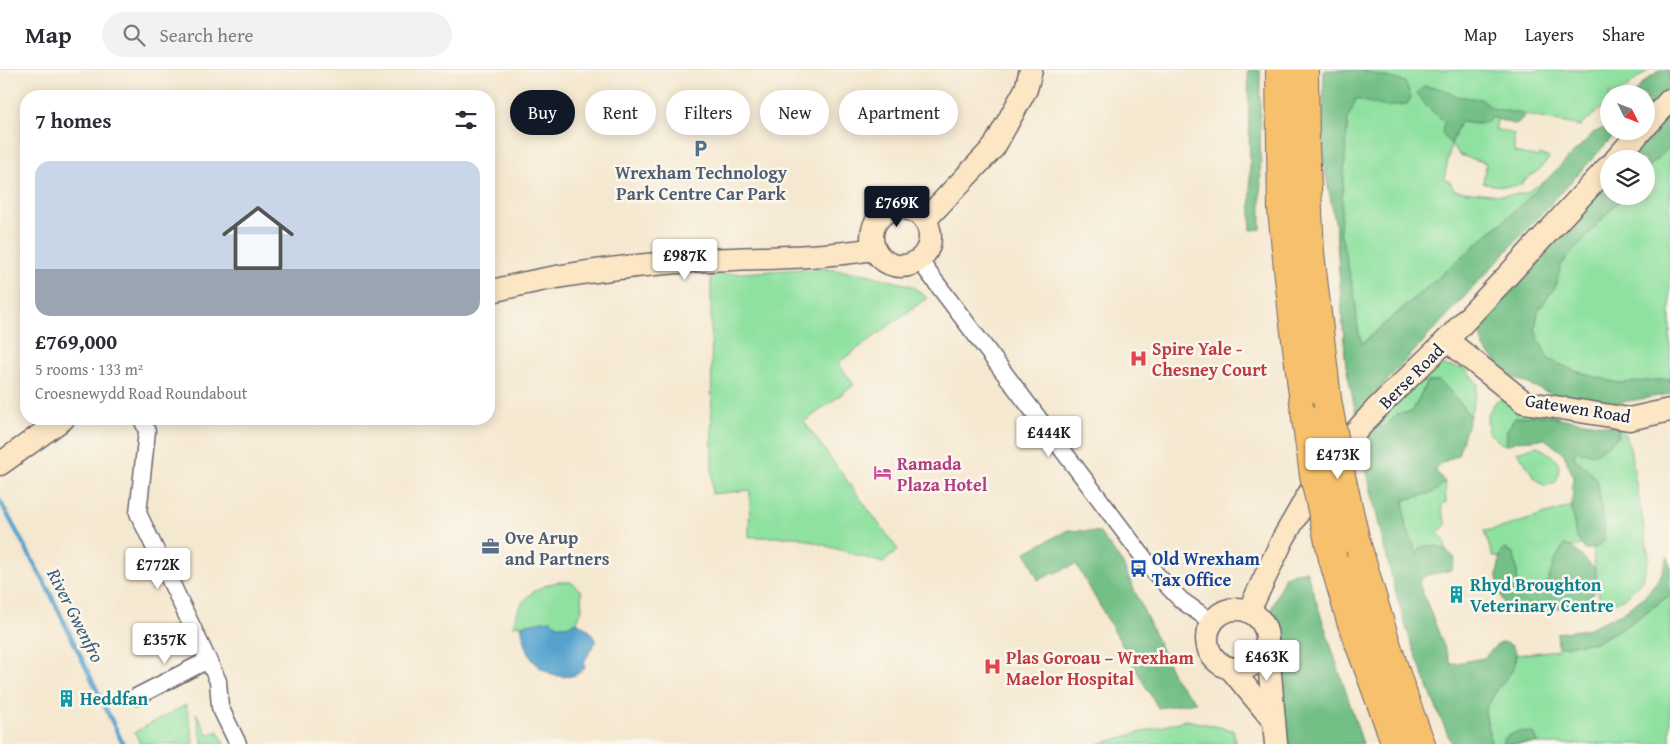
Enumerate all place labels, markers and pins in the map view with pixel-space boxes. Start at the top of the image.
parking icon: Wrexham Technology Park Centre Car Park [691,139,711,159]
place label: Wrexham Technology Park Centre Car Park [615,159,788,207]
pin: £769K [862,186,932,228]
pin: £987K [650,238,720,281]
place label: Spire Yale - Chesney Court [1152,335,1267,383]
hospital icon: Spire Yale - Chesney Court [1128,348,1148,368]
pin: £444K [1014,416,1084,458]
pin: £473K [1303,438,1373,480]
place label: Ramada Plaza Hotel [897,450,988,498]
hotel icon: Ramada Plaza Hotel [873,463,893,483]
place label: Ove Arup and Partners [505,524,610,572]
office icon: Ove Arup and Partners [481,537,501,557]
place label: Old Wrexham Tax Office [1152,545,1260,593]
pin: £772K [123,548,193,590]
bus stop icon: Old Wrexham Tax Office [1128,558,1148,578]
place label: Rhyd Broughton Veterinary Centre [1470,571,1614,619]
building icon: Rhyd Broughton Veterinary Centre [1446,584,1466,604]
pin: £357K [130,622,200,665]
pin: £463K [1232,640,1302,682]
place label: Plas Goroau – Wrexham Maelor Hospital [1006,644,1195,692]
hospital icon: Plas Goroau – Wrexham Maelor Hospital [982,657,1002,677]
place label: Heddfan [80,685,148,712]
building icon: Heddfan [56,688,76,708]

